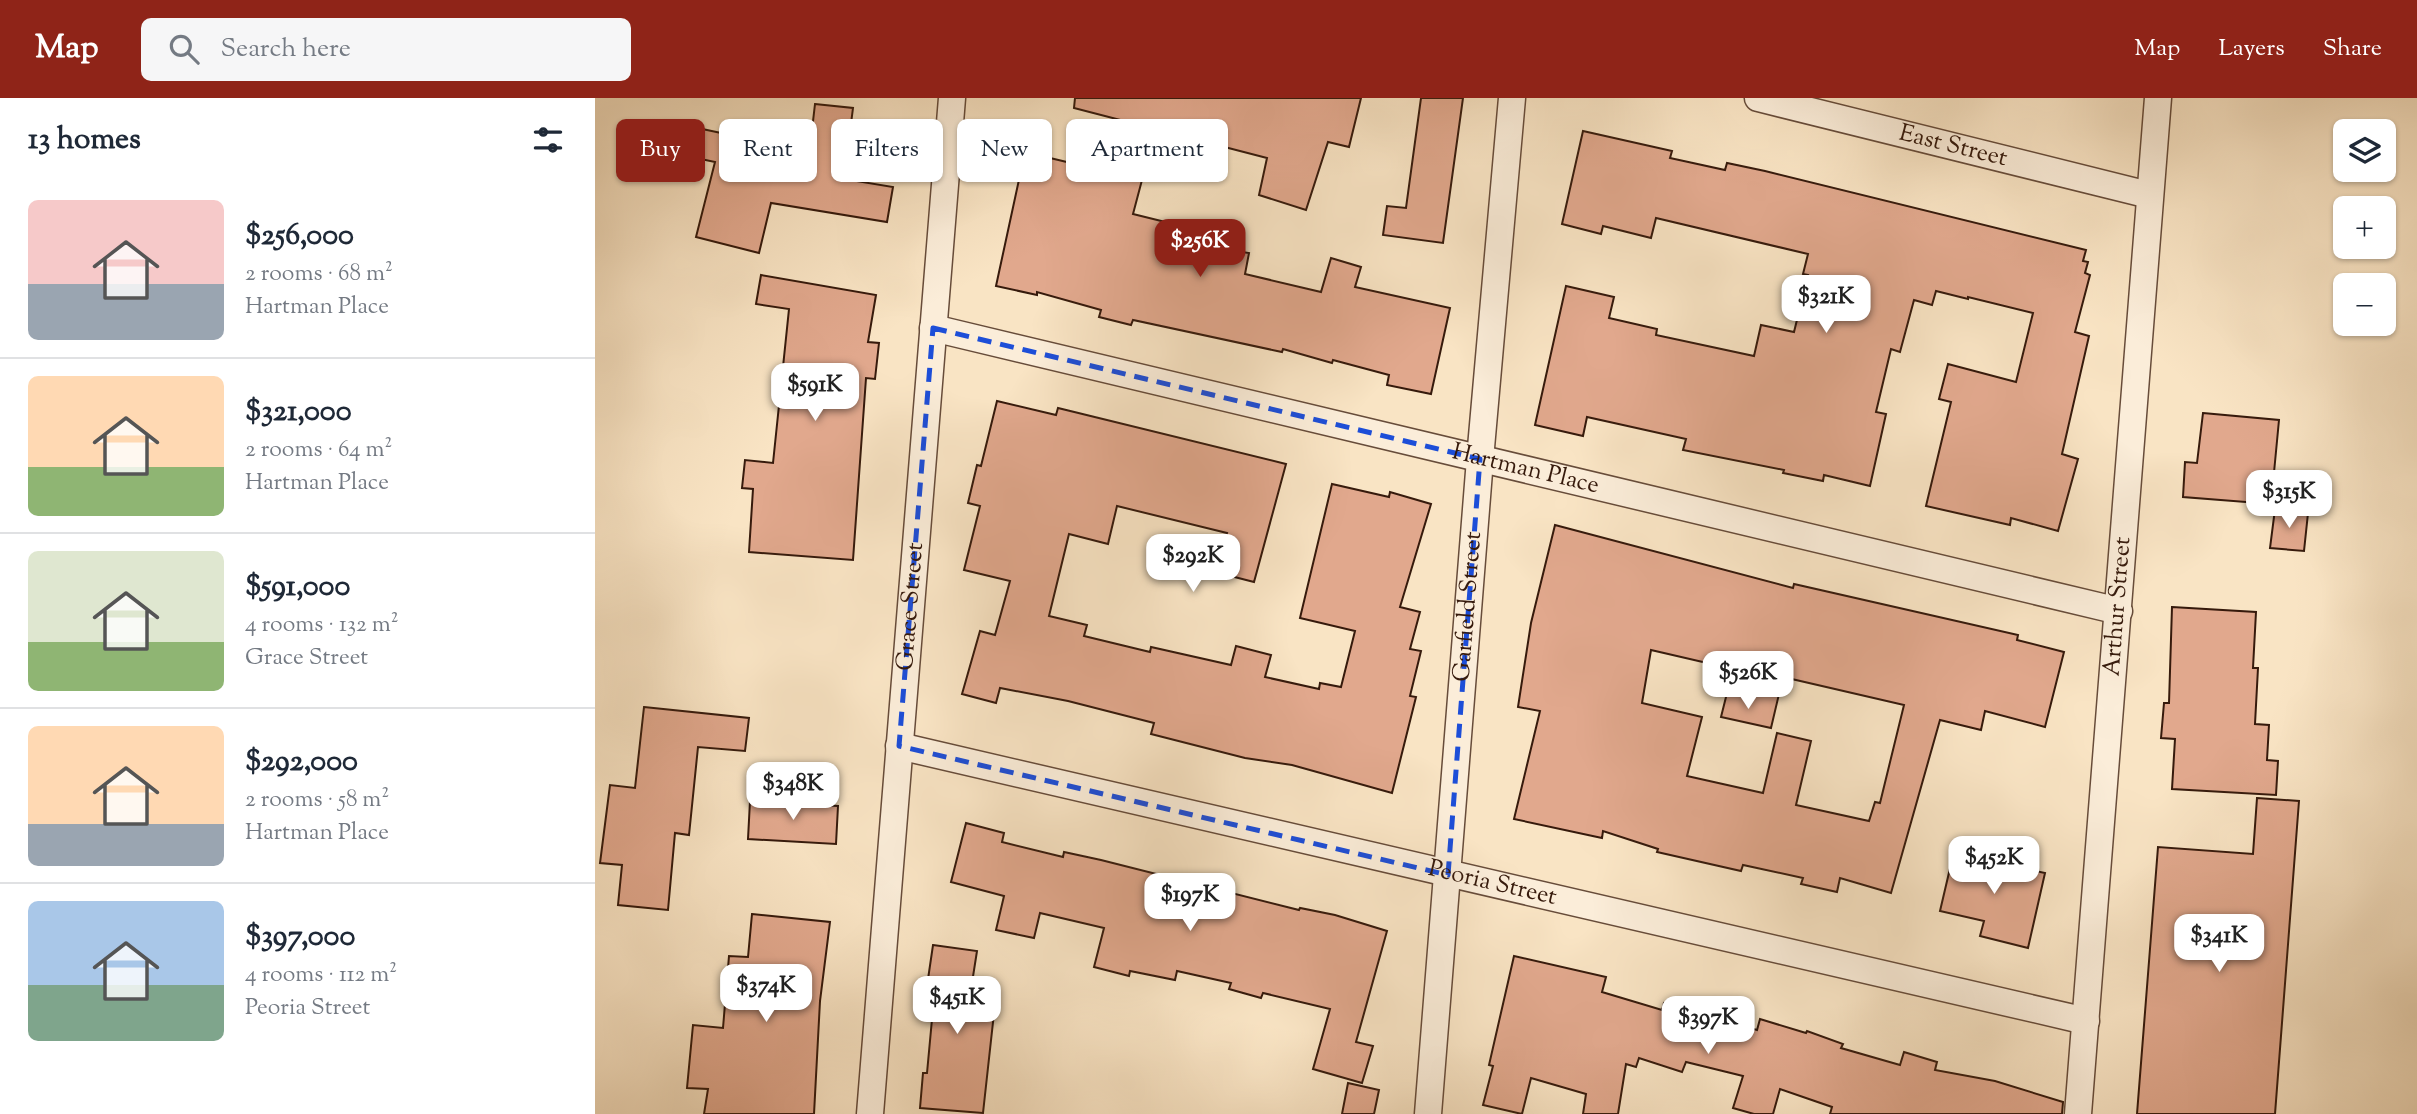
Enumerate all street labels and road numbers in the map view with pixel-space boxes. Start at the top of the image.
street label: East Street [1895,117,2011,176]
street label: Hartman Place [1448,435,1602,503]
street label: Garfield Street [1445,530,1491,683]
street label: Arthur Street [2096,535,2140,678]
street label: Grace Street [889,541,933,672]
street label: Peoria Street [1425,852,1560,915]

